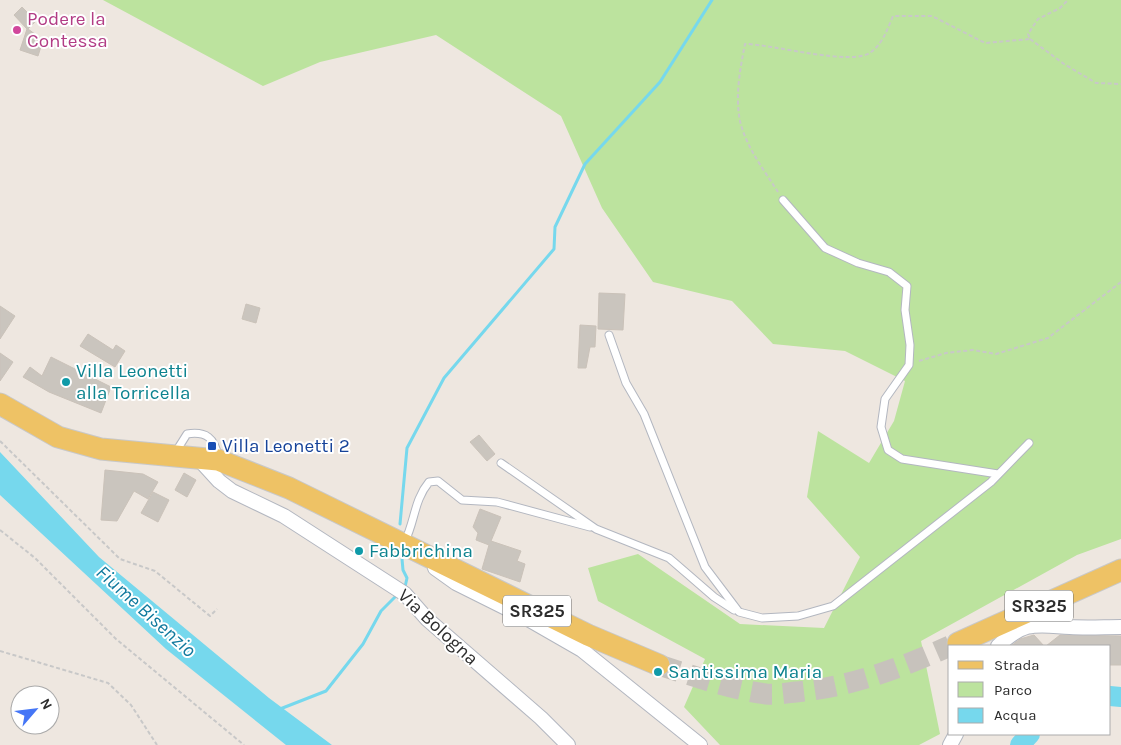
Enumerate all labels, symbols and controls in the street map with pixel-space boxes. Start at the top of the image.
place label: Podere la Contessa [27,8,108,52]
marker: Podere la Contessa [11,24,23,36]
place label: Villa Leonetti alla Torricella [76,360,191,404]
marker: Villa Leonetti alla Torricella [60,376,72,388]
place label: Villa Leonetti 2 [222,435,350,457]
marker: Villa Leonetti 2 [206,440,218,452]
place label: Fabbrichina [369,540,473,562]
marker: Fabbrichina [353,545,365,557]
water label: Fiume Bisenzio [91,560,201,662]
street label: Via Bologna [393,584,483,670]
road number: SR325 [1005,590,1073,622]
road number: SR325 [503,596,571,626]
legend [948,645,1111,735]
text: Strada [994,656,1040,674]
place label: Santissima Maria [668,661,822,683]
marker: Santissima Maria [652,666,664,678]
text: Parco [994,681,1032,699]
north arrow [10,685,60,735]
text: N [36,696,56,713]
text: Acqua [994,706,1036,724]

